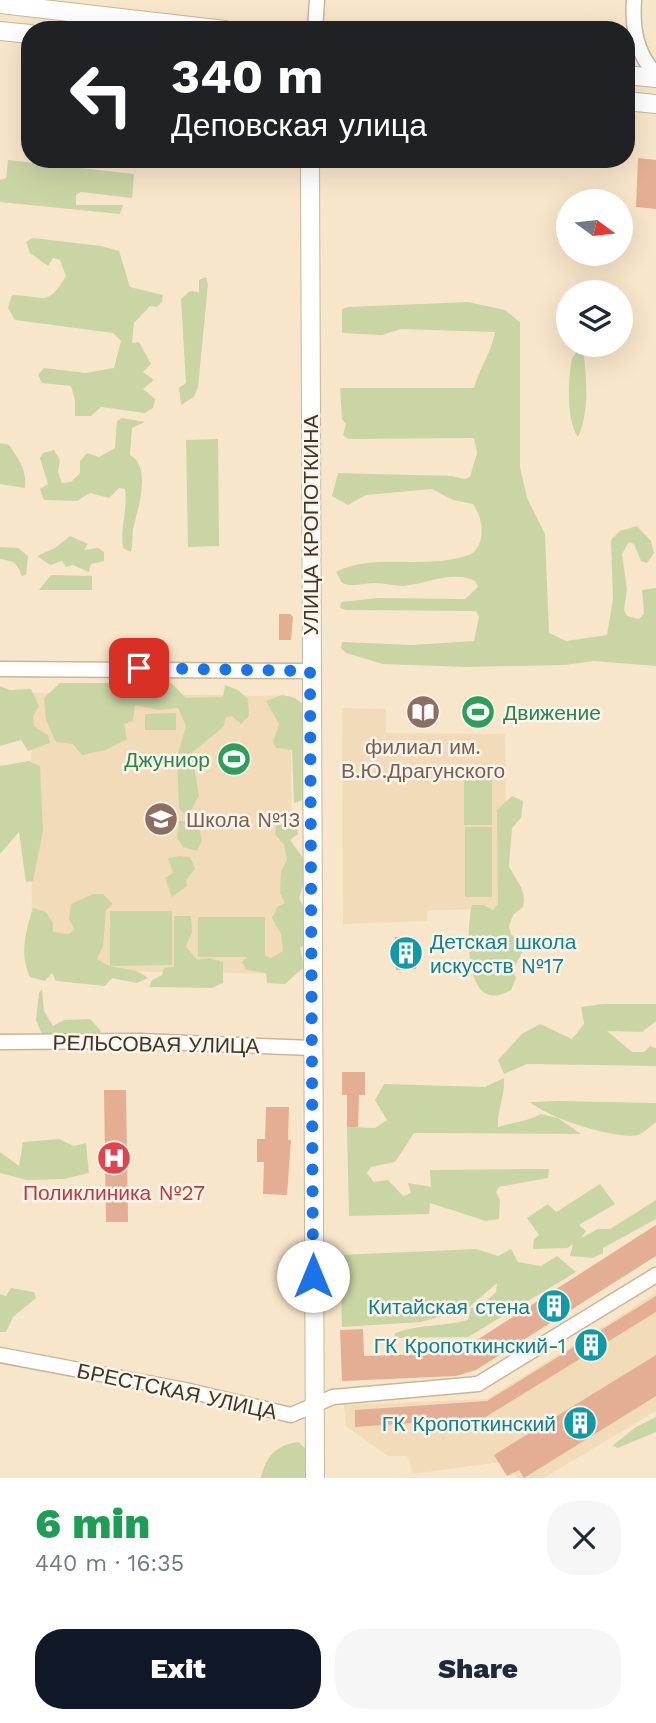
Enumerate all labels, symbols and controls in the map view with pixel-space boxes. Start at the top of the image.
text: 340 m [171,47,323,105]
icon: left [56,49,147,140]
text: Деповская улица [171,106,427,144]
north arrow [556,189,634,266]
map controls [556,189,633,357]
button: layers [556,280,633,357]
street label: УЛИЦА КРОПОТКИНА [298,414,323,636]
pin [109,638,169,698]
icon: arrive [120,649,158,687]
library icon: филиал им. В.Ю.Драгунского [404,693,442,731]
sports icon: Движение [459,693,497,731]
place label: Движение [503,700,601,725]
place label: филиал им. В.Ю.Драгунского [341,734,505,783]
sports icon: Джуниор [215,740,253,778]
place label: Джуниор [124,747,210,772]
school or university icon: Школа №13 [142,800,180,838]
place label: Школа №13 [186,807,300,832]
place label: Детская школа искусств №17 [430,929,577,978]
building icon: Детская школа искусств №17 [387,934,425,972]
street label: РЕЛЬСОВАЯ УЛИЦА [52,1030,260,1058]
hospital icon: Поликлиника №27 [95,1139,133,1177]
place label: Поликлиника №27 [23,1180,205,1205]
position arrow [276,1239,350,1313]
building icon: Китайская стена [535,1287,573,1325]
place label: Китайская стена [368,1294,530,1319]
building icon: ГК Кропоткинский-1 [572,1326,610,1364]
place label: ГК Кропоткинский-1 [374,1333,566,1358]
street label: БРЕСТСКАЯ УЛИЦА [75,1358,279,1424]
building icon: ГК Кропоткинский [561,1404,599,1442]
place label: ГК Кропоткинский [382,1411,556,1436]
text: 6 min [35,1499,150,1548]
button: close [547,1501,621,1575]
text: 440 m · 16:35 [35,1550,184,1577]
button: Exit [35,1629,321,1709]
button: Share [335,1629,621,1709]

